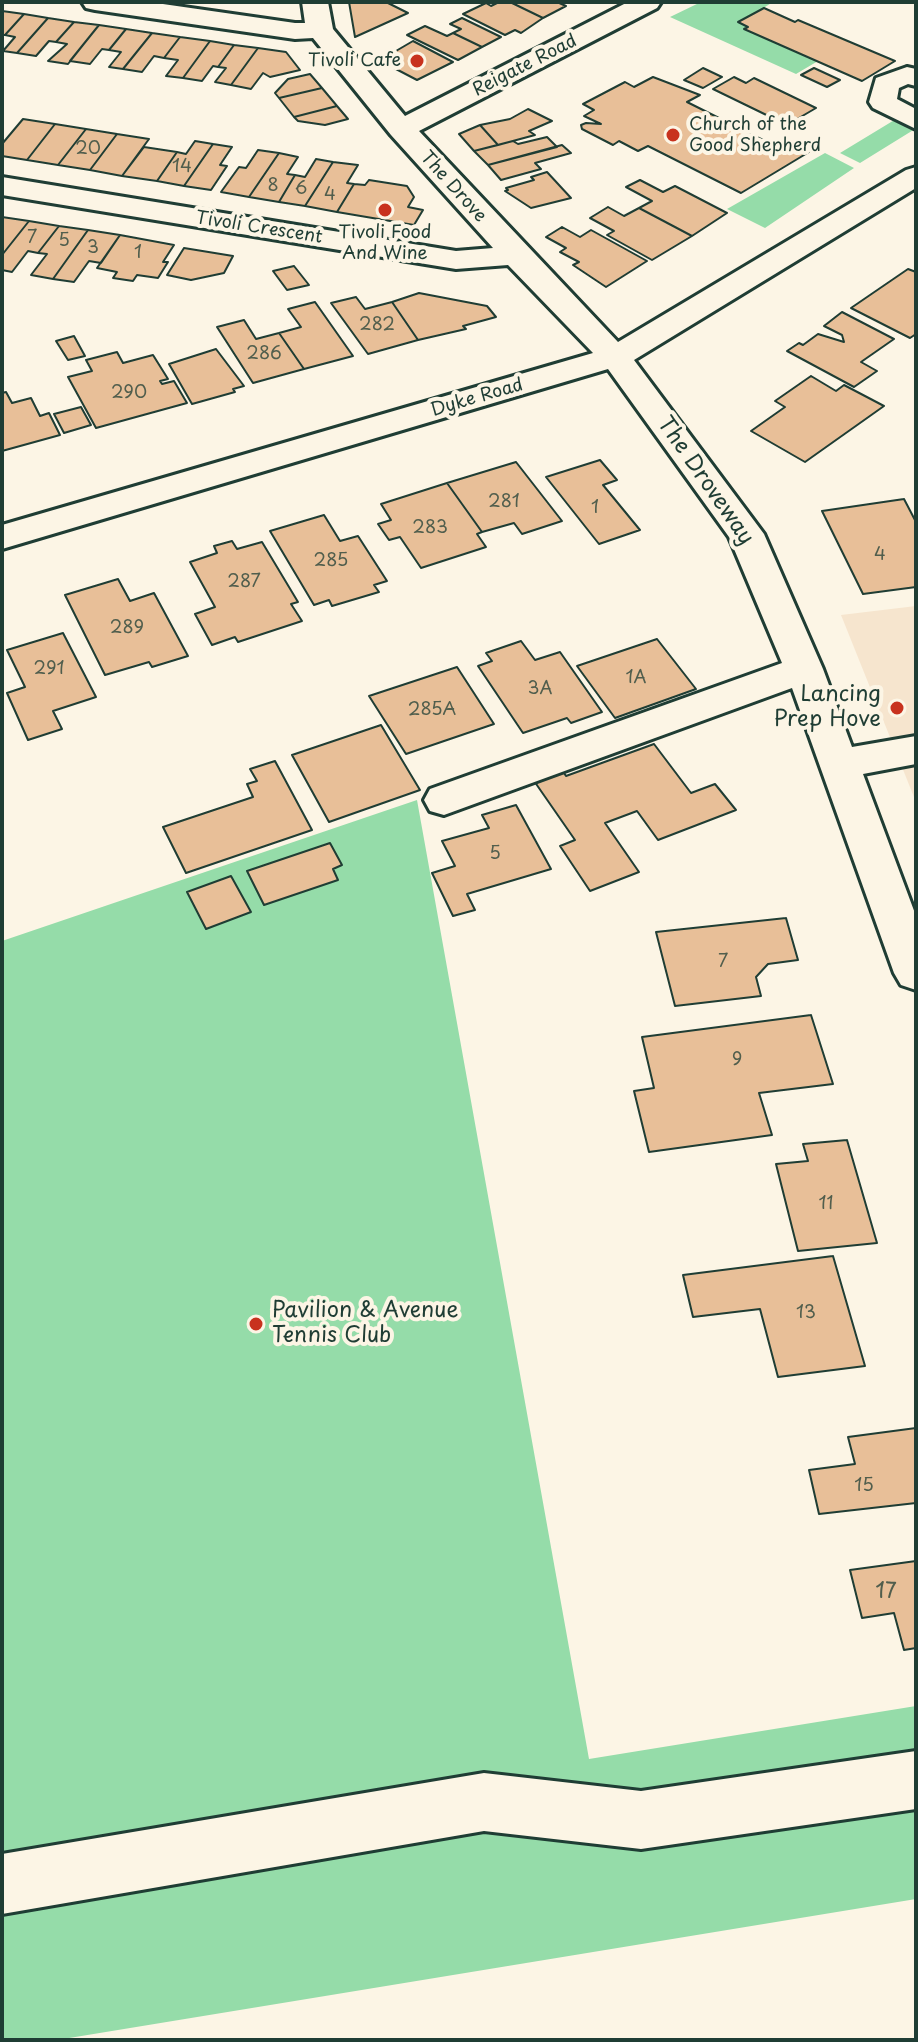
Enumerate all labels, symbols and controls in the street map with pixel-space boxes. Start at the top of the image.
street label: Reigate Road [469,30,581,102]
place label: Tivoli Cafe [308,50,401,72]
marker: Tivoli Cafe [408,52,426,70]
place label: Church of the Good Shepherd [689,114,821,156]
marker: Church of the Good Shepherd [664,126,682,144]
house number: 20 [75,138,101,160]
street label: The Drove [415,147,491,227]
house number: 14 [172,156,192,178]
house number: 8 [267,175,279,197]
house number: 6 [295,178,307,200]
house number: 4 [324,184,336,206]
marker: Tivoli Food And Wine [376,201,394,219]
street label: Tivoli Crescent [194,207,324,249]
place label: Tivoli Food And Wine [339,222,431,264]
house number: 7 [27,227,37,249]
house number: 5 [58,230,70,252]
house number: 3 [87,237,99,259]
house number: 1 [134,242,142,264]
house number: 282 [359,314,395,336]
house number: 286 [246,343,282,365]
street label: Dyke Road [428,374,526,422]
house number: 290 [111,382,147,404]
street label: The Droveway [651,412,759,550]
house number: 281 [488,491,520,513]
house number: 1 [591,497,599,519]
house number: 283 [412,517,448,539]
house number: 4 [874,544,886,566]
house number: 285 [314,550,348,572]
house number: 287 [227,571,261,593]
house number: 289 [110,617,144,639]
house number: 291 [33,658,65,680]
house number: 1A [625,667,647,689]
house number: 3A [528,678,552,700]
place label: Lancing Prep Hove [774,682,881,734]
house number: 285A [408,699,456,721]
marker: Lancing Prep Hove [888,699,906,717]
house number: 5 [489,843,501,865]
house number: 7 [718,951,728,973]
house number: 9 [732,1049,742,1071]
house number: 11 [818,1193,834,1215]
place label: Pavilion & Avenue Tennis Club [272,1298,458,1350]
house number: 13 [796,1302,816,1324]
marker: Pavilion & Avenue Tennis Club [247,1315,265,1333]
house number: 15 [854,1475,874,1497]
house number: 17 [875,1579,897,1605]

